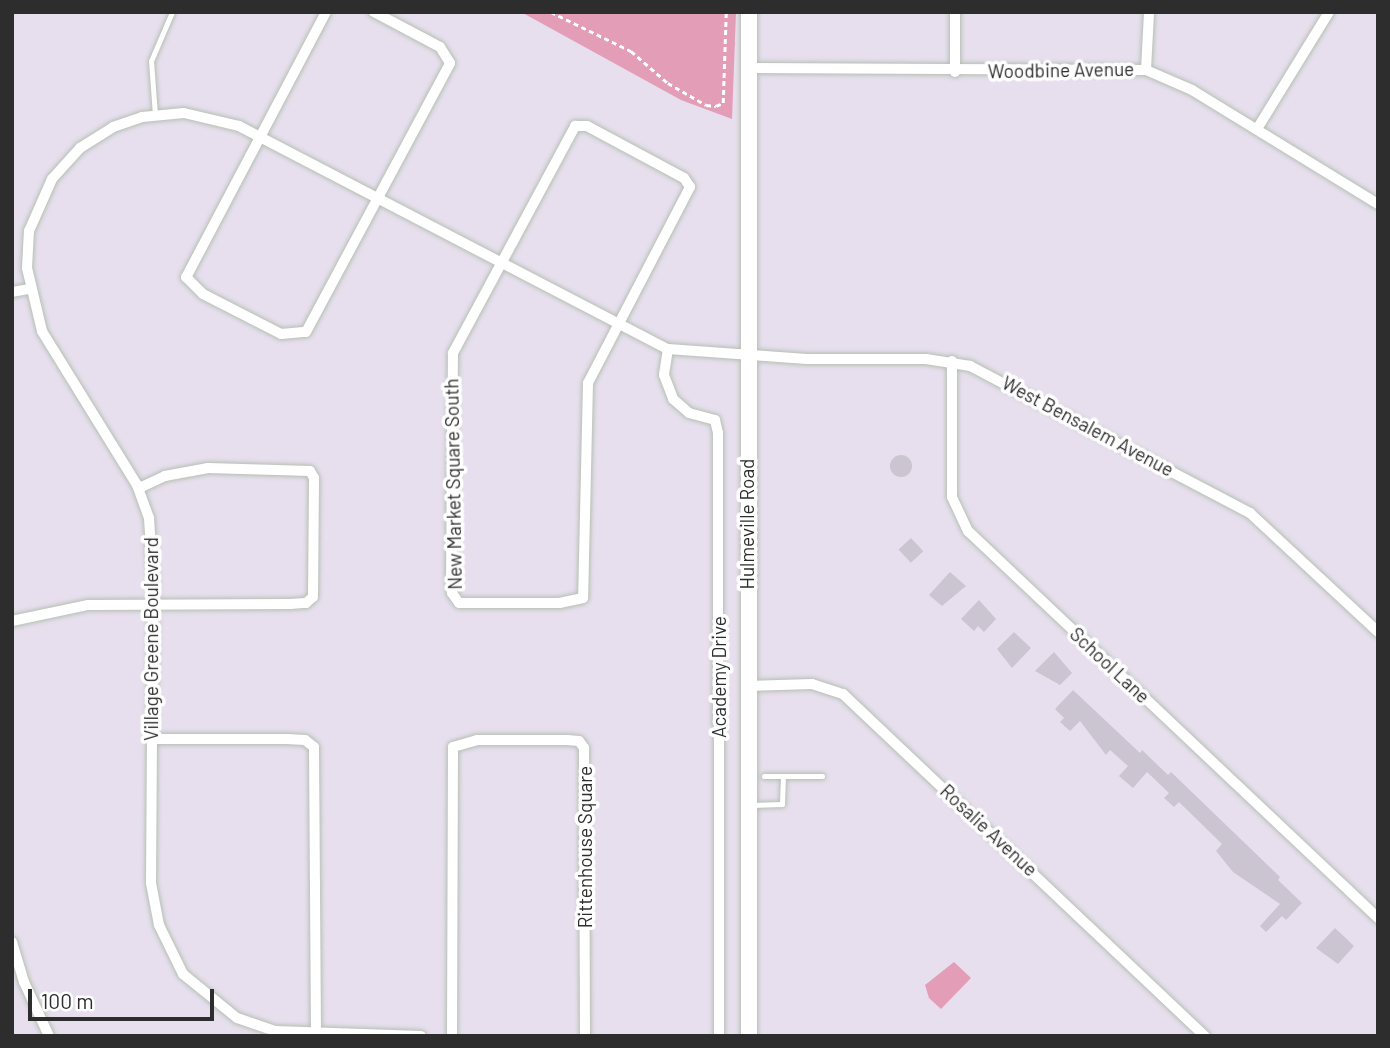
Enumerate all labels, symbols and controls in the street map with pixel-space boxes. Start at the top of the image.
street label: Woodbine Avenue [988,57,1134,83]
street label: West Bensalem Avenue [998,371,1178,481]
street label: New Market Square South [440,378,466,590]
street label: Hulmeville Road [736,459,758,589]
street label: Village Greene Boulevard [140,537,162,741]
street label: Academy Drive [708,616,730,738]
street label: School Lane [1065,622,1155,708]
street label: Rittenhouse Square [574,766,596,928]
street label: Rosalie Avenue [936,779,1042,881]
scale bar [32,974,217,1018]
text: 100 m [41,988,94,1013]

